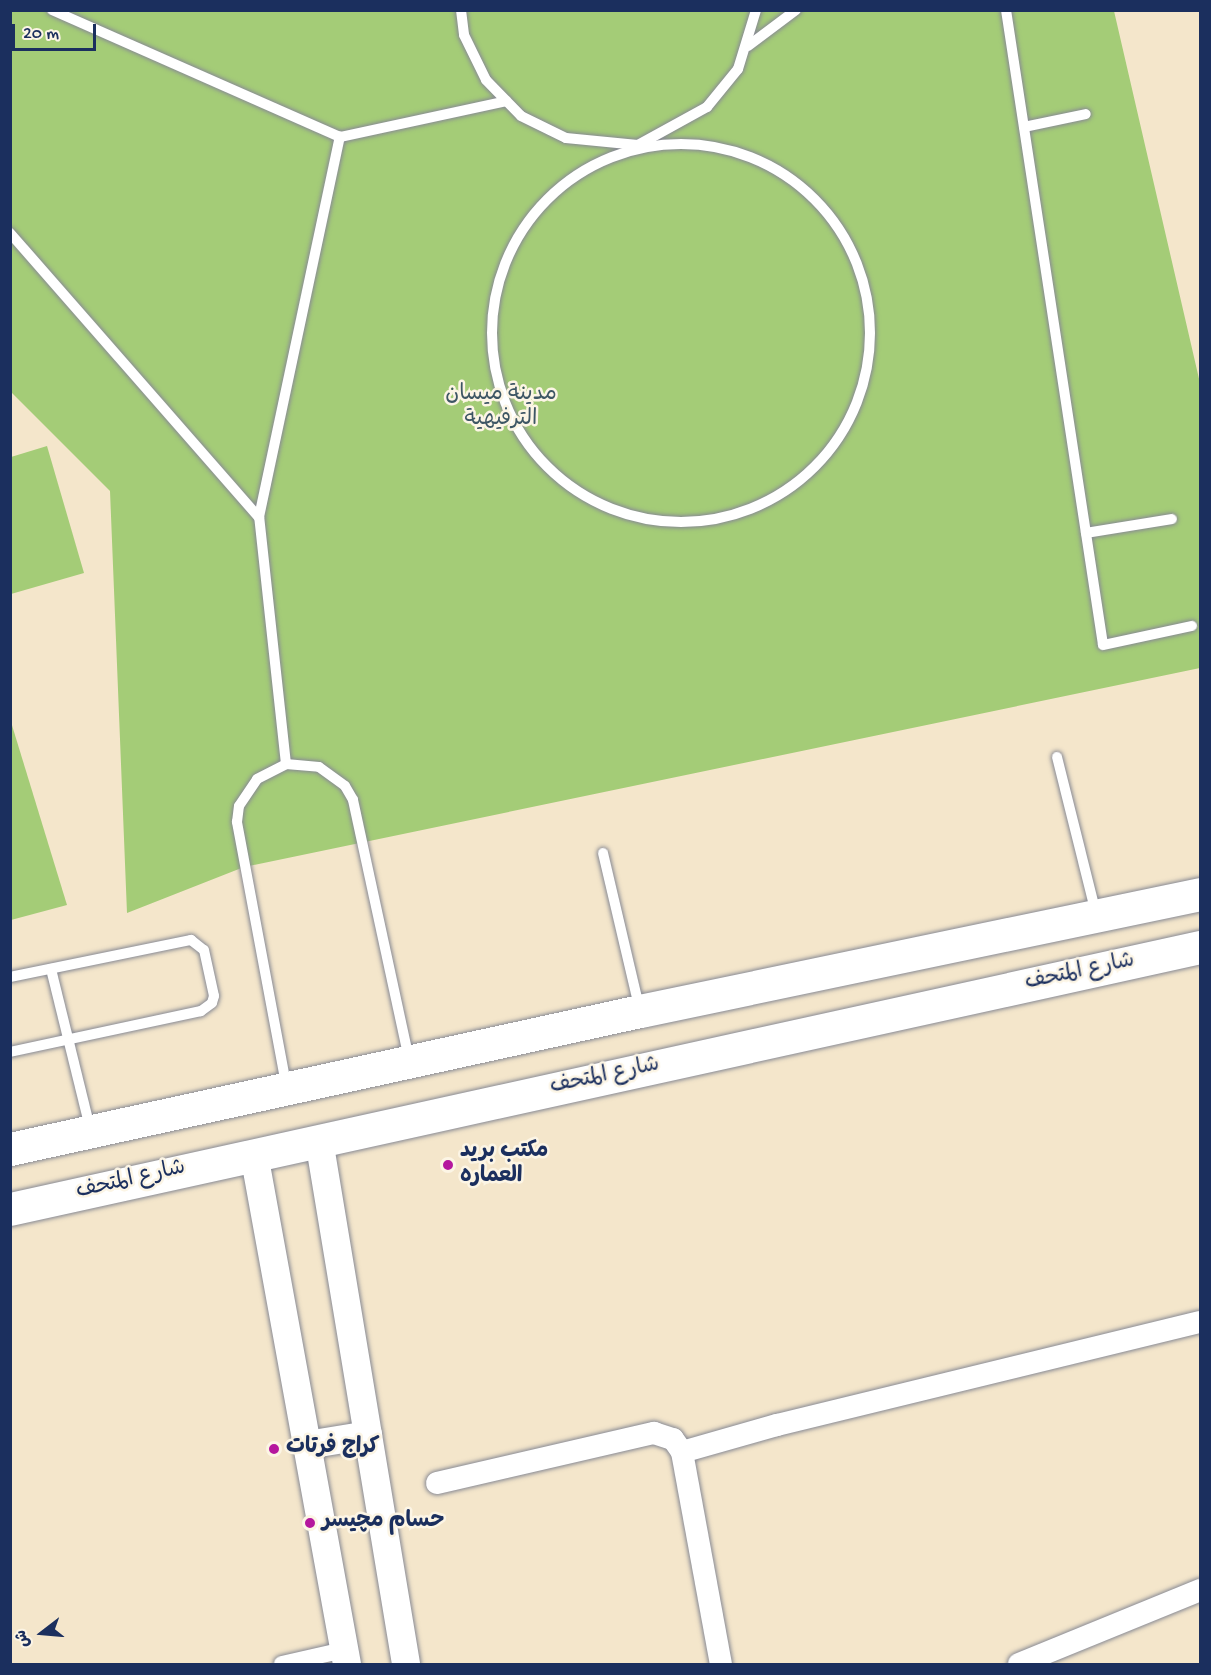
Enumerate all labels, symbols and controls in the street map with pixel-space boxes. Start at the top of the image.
scale bar [15,12,99,50]
text: 20 m [23,24,59,45]
park label: مدينة ميسان الترفيهية [445,382,557,434]
street label: شارع المتحف [1023,949,1137,997]
street label: شارع المتحف [548,1053,662,1101]
place label: مكتب بريد العماره [460,1139,548,1190]
street label: شارع المتحف [74,1156,188,1206]
marker: مكتب بريد العماره [441,1158,455,1172]
place label: كراج فرتات [286,1436,380,1462]
marker: كراج فرتات [267,1442,281,1456]
place label: حسام مچيسر [322,1510,444,1536]
marker: حسام مچيسر [303,1516,317,1530]
north arrow [12,1603,72,1663]
text: ش [13,1627,36,1649]

